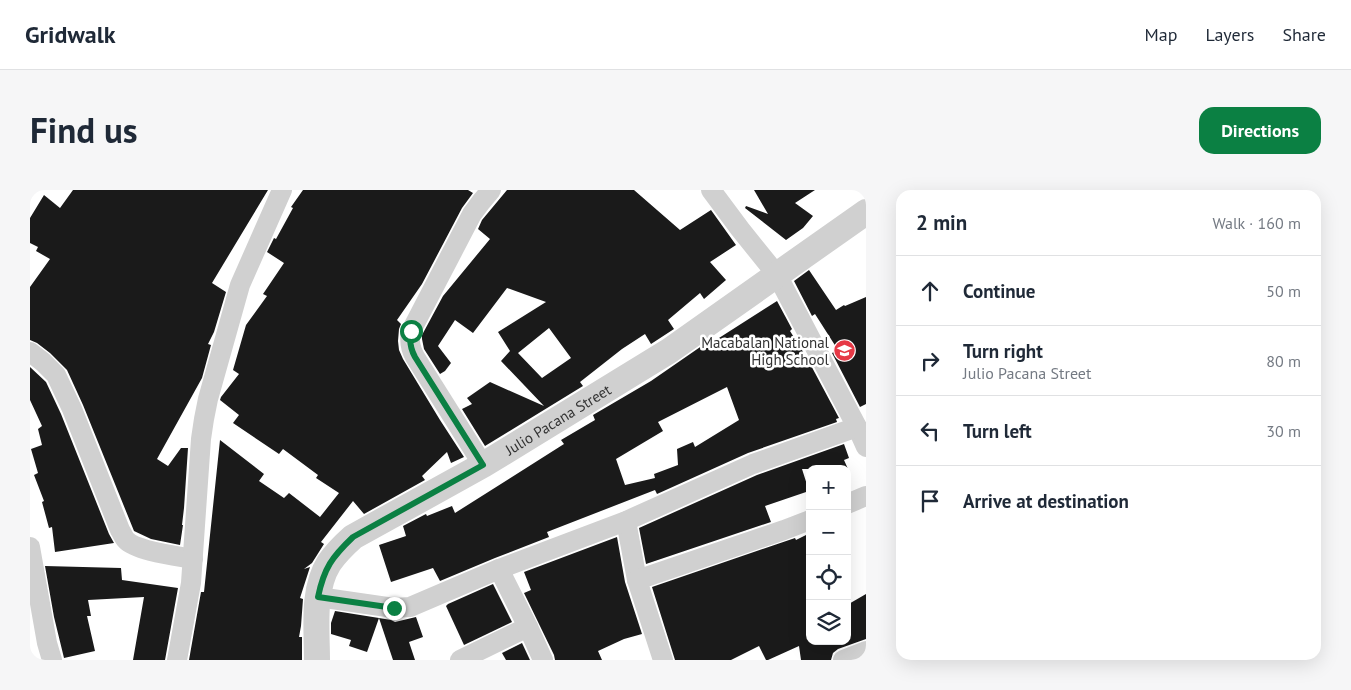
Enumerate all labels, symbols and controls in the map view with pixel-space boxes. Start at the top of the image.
text: Gridwalk [25,19,115,50]
text: Map [1145,23,1177,46]
text: Layers [1205,23,1254,46]
text: Share [1282,23,1326,46]
text: Find us [30,107,138,153]
button: Directions [1199,107,1321,154]
text: 2 min [916,209,967,236]
text: Walk · 160 m [1212,213,1301,233]
icon: ahead [916,277,944,305]
text: Continue [963,279,1035,303]
text: 50 m [1266,281,1301,301]
route start [400,320,423,343]
place label: Macabalan National High School [701,333,830,369]
school or university icon: Macabalan National High School [833,339,857,363]
text: Turn right [963,339,1043,363]
icon: right [916,347,944,375]
text: 80 m [1266,351,1301,371]
text: Julio Pacana Street [963,363,1091,383]
street label: Julio Pacana Street [501,380,614,459]
icon: left [916,417,944,445]
text: Turn left [963,419,1032,443]
text: 30 m [1266,421,1301,441]
map controls [806,465,851,645]
button: + [806,465,851,510]
icon: arrive [916,487,944,515]
text: Arrive at destination [963,489,1129,513]
button: − [806,510,851,555]
button: locate [806,555,851,600]
route end [383,597,406,620]
button: layers [806,600,851,645]

